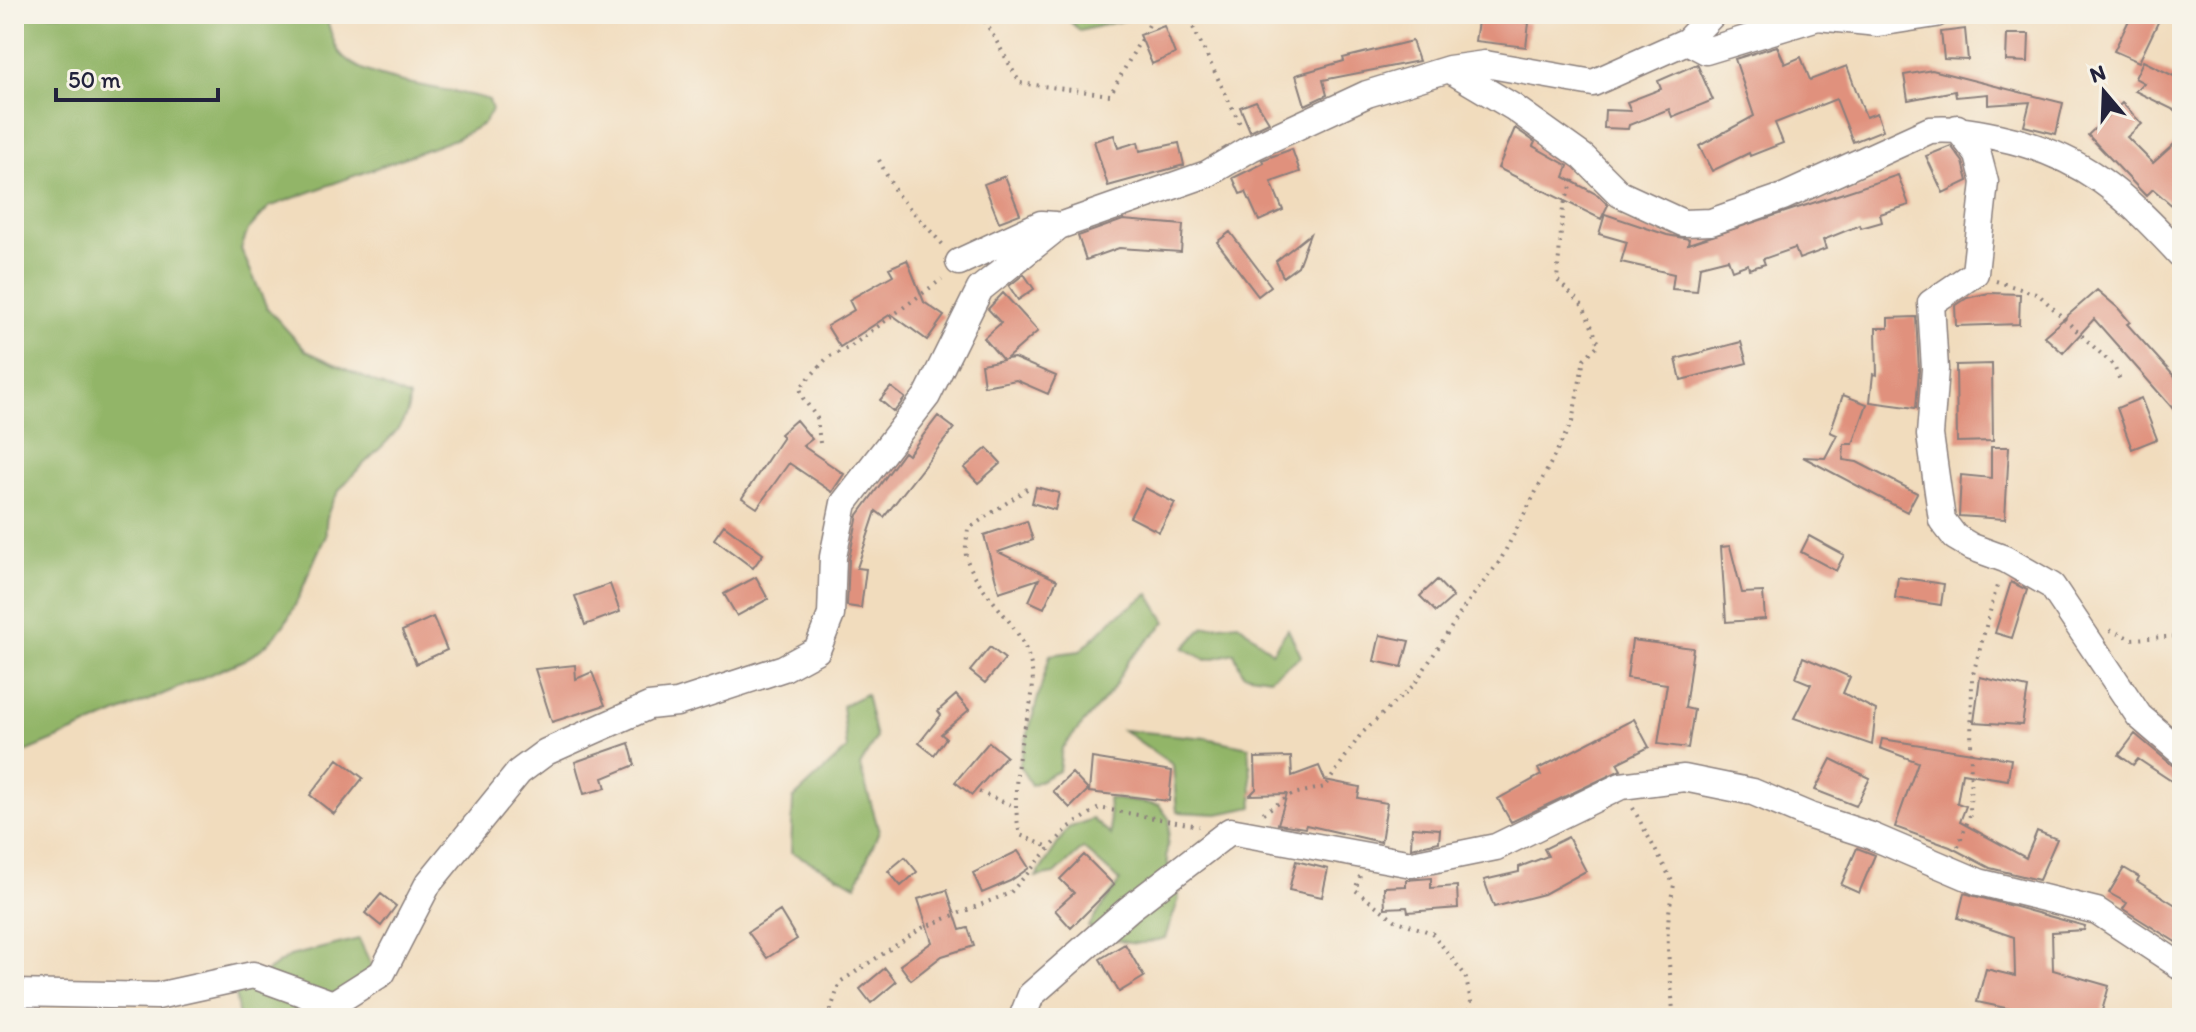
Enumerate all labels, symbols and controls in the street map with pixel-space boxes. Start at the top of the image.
scale bar [56,52,218,102]
north arrow [2064,52,2144,132]
text: N [2086,58,2109,89]
text: 50 m [68,65,121,94]

